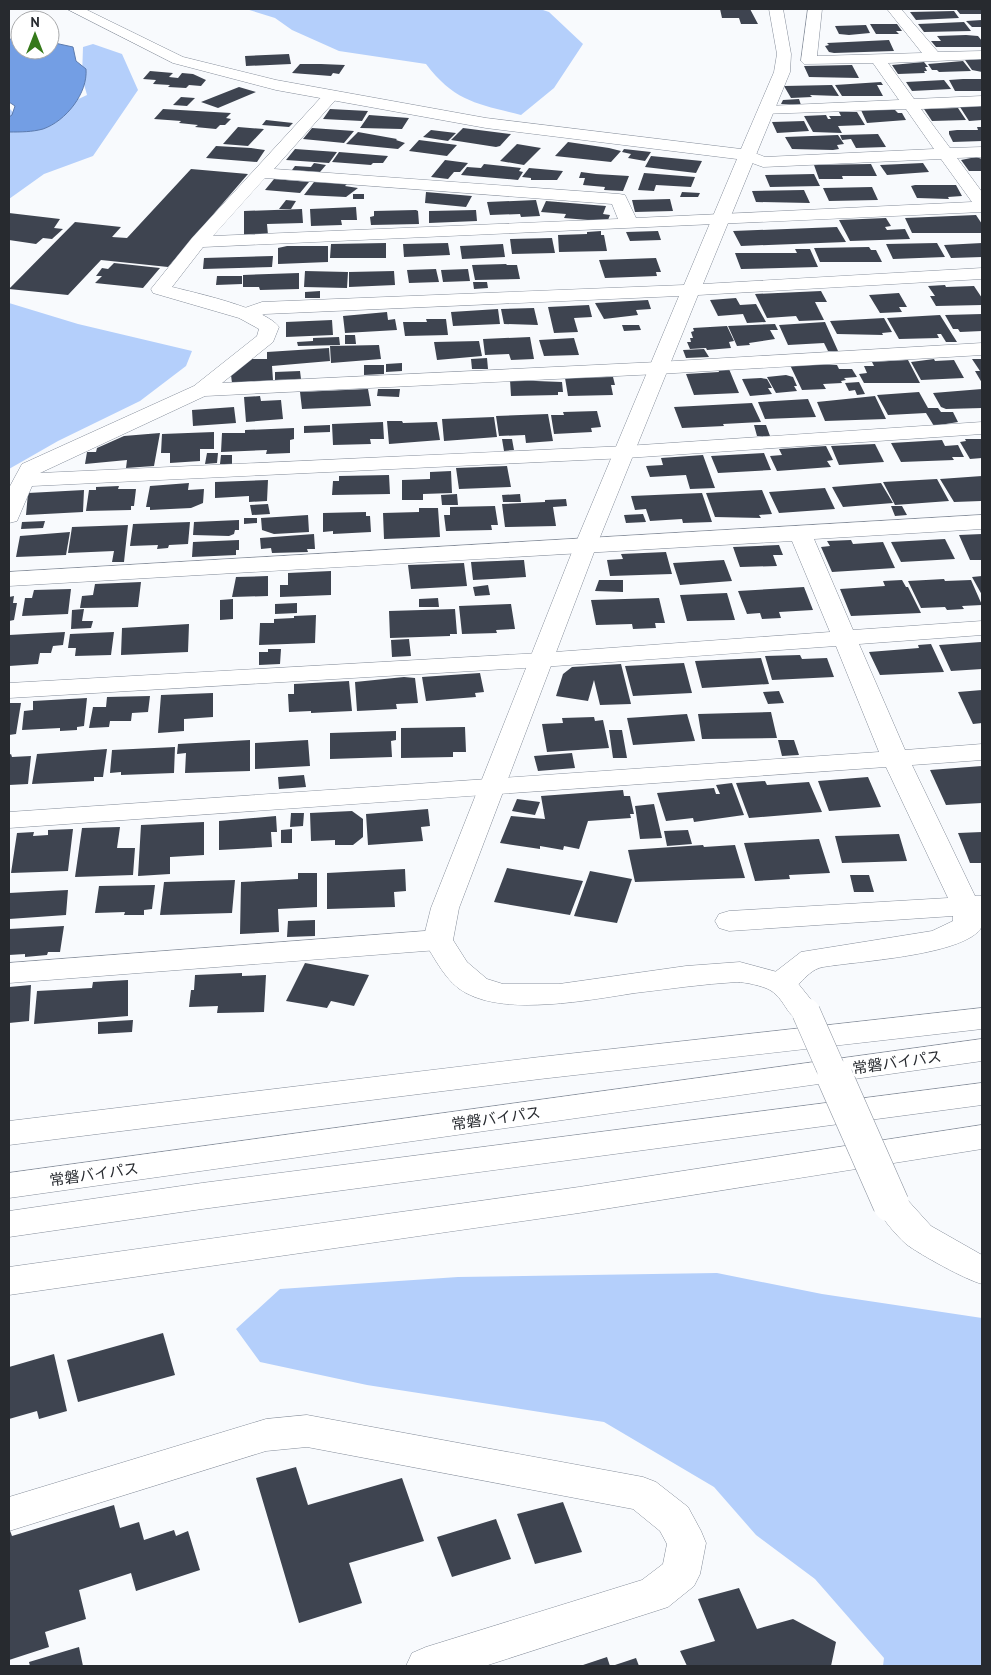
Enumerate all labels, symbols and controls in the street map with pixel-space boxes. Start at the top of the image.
north arrow [10,10,60,60]
text: N [30,13,40,31]
street label: 常磐バイパス [851,1046,943,1078]
street label: 常磐バイパス [450,1102,542,1134]
street label: 常磐バイパス [48,1158,140,1190]

